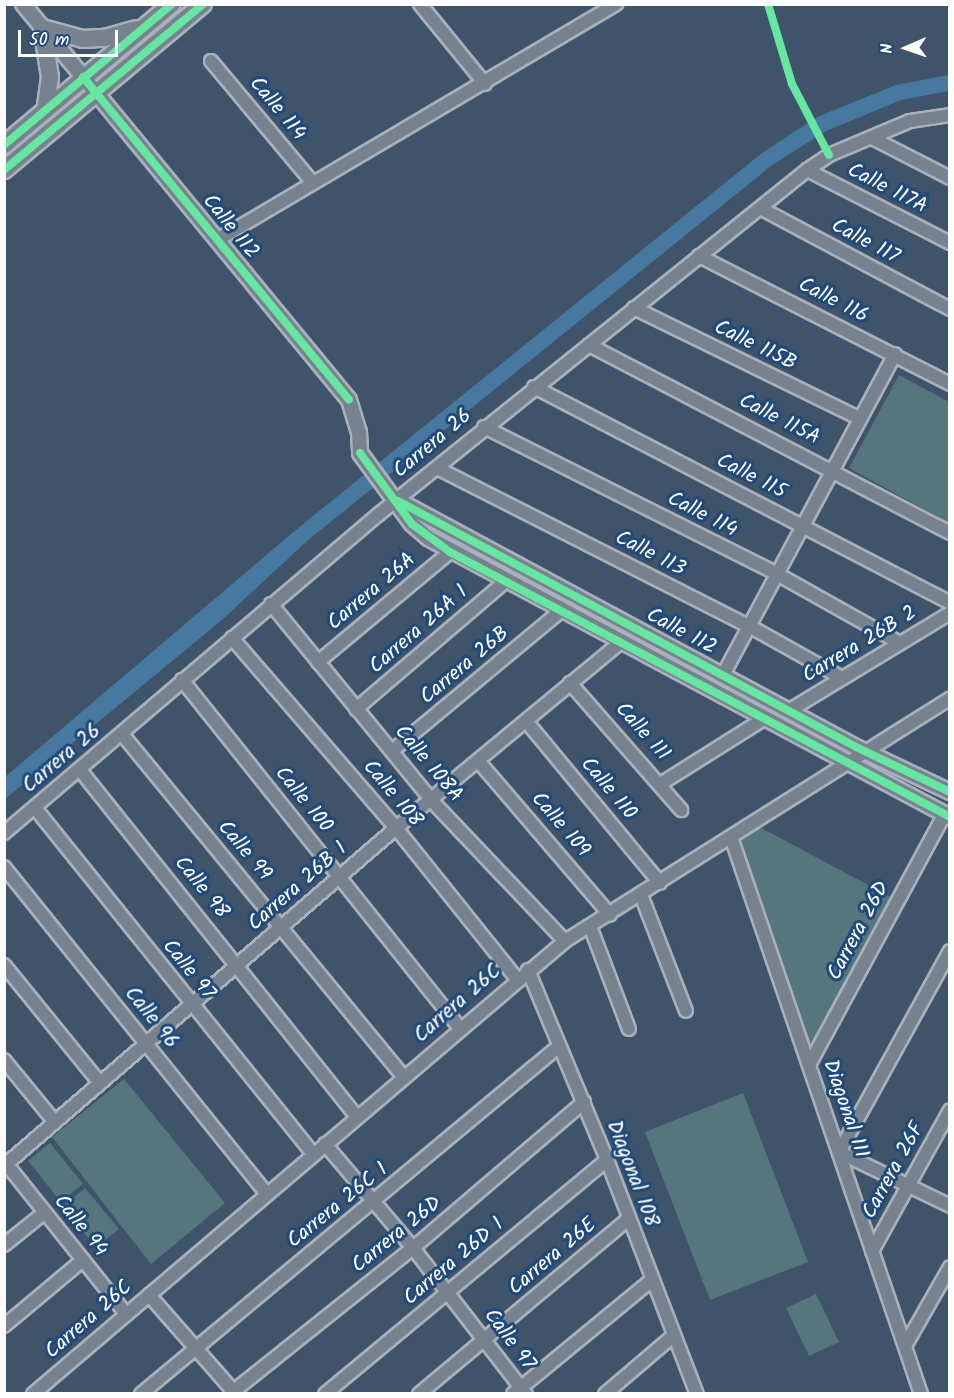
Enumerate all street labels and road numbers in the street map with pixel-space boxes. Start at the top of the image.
street label: Calle 114 [243,72,311,146]
street label: Calle 117A [843,158,931,220]
street label: Calle 112 [196,190,264,264]
street label: Calle 117 [827,214,903,270]
street label: Calle 116 [794,273,872,329]
street label: Calle 115B [710,315,800,377]
street label: Calle 115A [734,389,824,451]
street label: Carrera 26 [389,404,477,484]
street label: Calle 115 [712,449,790,505]
street label: Calle 114 [663,487,741,543]
street label: Calle 113 [611,526,689,582]
street label: Carrera 26A [323,548,421,636]
street label: Carrera 26A 1 [364,580,474,680]
street label: Carrera 26B 2 [798,601,922,689]
street label: Calle 112 [642,603,720,661]
street label: Carrera 26B [415,622,515,710]
street label: Calle 111 [609,697,675,767]
street label: Carrera 26 [18,719,106,799]
street label: Calle 108A [388,720,468,808]
street label: Calle 110 [574,752,642,826]
street label: Calle 108 [357,755,427,833]
street label: Calle 100 [269,762,337,838]
street label: Calle 109 [525,787,595,863]
street label: Calle 99 [212,816,276,886]
street label: Carrera 26B 1 [243,837,353,937]
street label: Calle 98 [168,852,234,924]
street label: Carrera 26D [822,877,896,985]
street label: Calle 97 [156,935,220,1005]
street label: Carrera 26C [409,959,507,1049]
street label: Calle 96 [118,982,184,1054]
street label: Diagonal 111 [816,1057,874,1161]
street label: Diagonal 108 [600,1117,664,1231]
street label: Carrera 26F [857,1119,931,1223]
street label: Carrera 26C 1 [282,1158,394,1254]
street label: Calle 94 [47,1190,113,1262]
street label: Carrera 26D [347,1191,447,1279]
street label: Carrera 26D 1 [399,1213,509,1311]
street label: Carrera 26E [504,1213,602,1301]
street label: Carrera 26C [40,1275,138,1365]
street label: Calle 97 [478,1304,540,1376]

